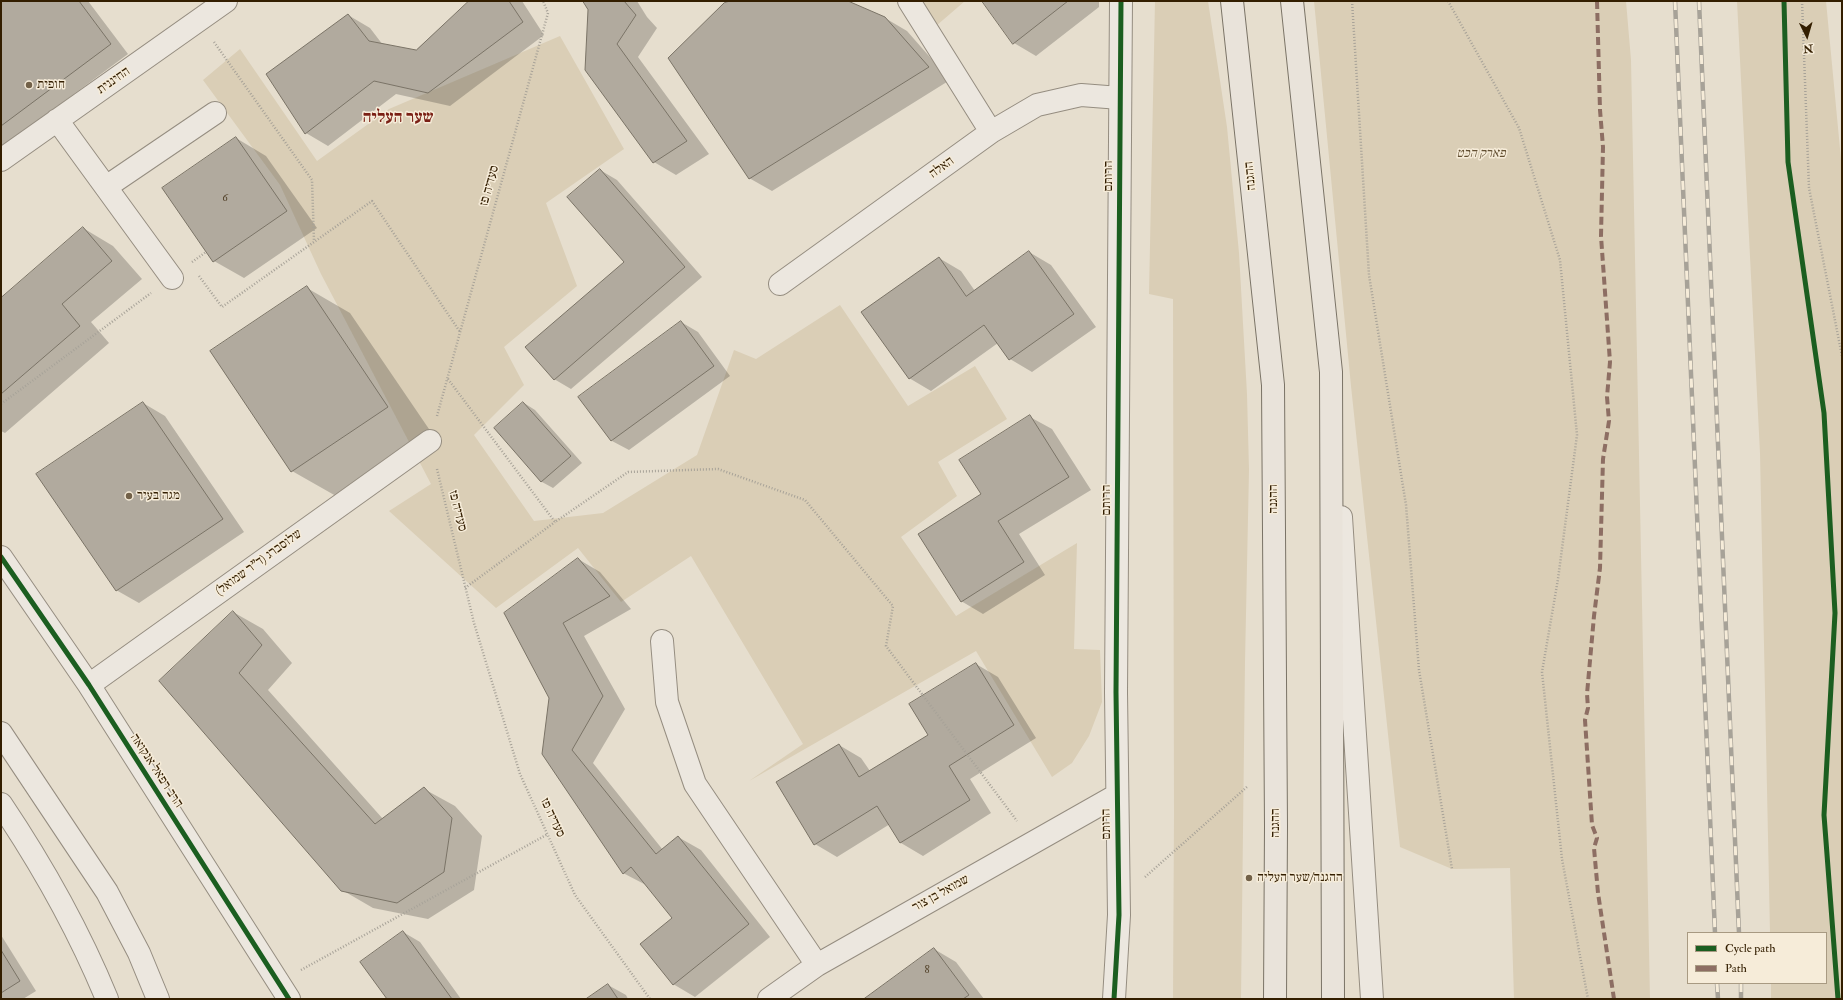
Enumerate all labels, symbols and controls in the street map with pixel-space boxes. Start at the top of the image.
north arrow [1787,16,1827,56]
text: N [1803,42,1814,55]
street label: החיננית [94,64,134,98]
place label: חופית [37,77,65,93]
marker: חופית [24,80,34,90]
district label: שער העליה [362,108,434,128]
park label: פארק הכט [1457,146,1505,162]
street label: האלה [926,154,958,182]
street label: הרותם [1101,161,1117,191]
street label: ההגנה [1242,161,1260,191]
street label: סעדיה פז [477,164,503,208]
house number: 6 [222,192,228,206]
street label: ההגנה [1266,484,1282,514]
street label: הרותם [1099,485,1115,515]
place label: מגה בעיר [137,488,180,504]
street label: סעדיה פז [444,489,470,533]
marker: מגה בעיר [124,491,134,501]
street label: שלוסברג (ד"ר שמואל) [213,526,305,600]
street label: הרב רפאל אנקואה [126,731,186,811]
street label: סעדיה פז [536,796,568,840]
street label: הרותם [1099,808,1115,840]
street label: ההגנה [1268,808,1284,838]
place label: ההגנה/שער העליה [1257,870,1343,886]
street label: שמואל בן צור [910,872,972,916]
marker: ההגנה/שער העליה [1244,873,1254,883]
legend [1687,932,1827,984]
text: Cycle path [1725,941,1775,956]
text: Path [1725,961,1747,976]
house number: 8 [924,964,930,978]

